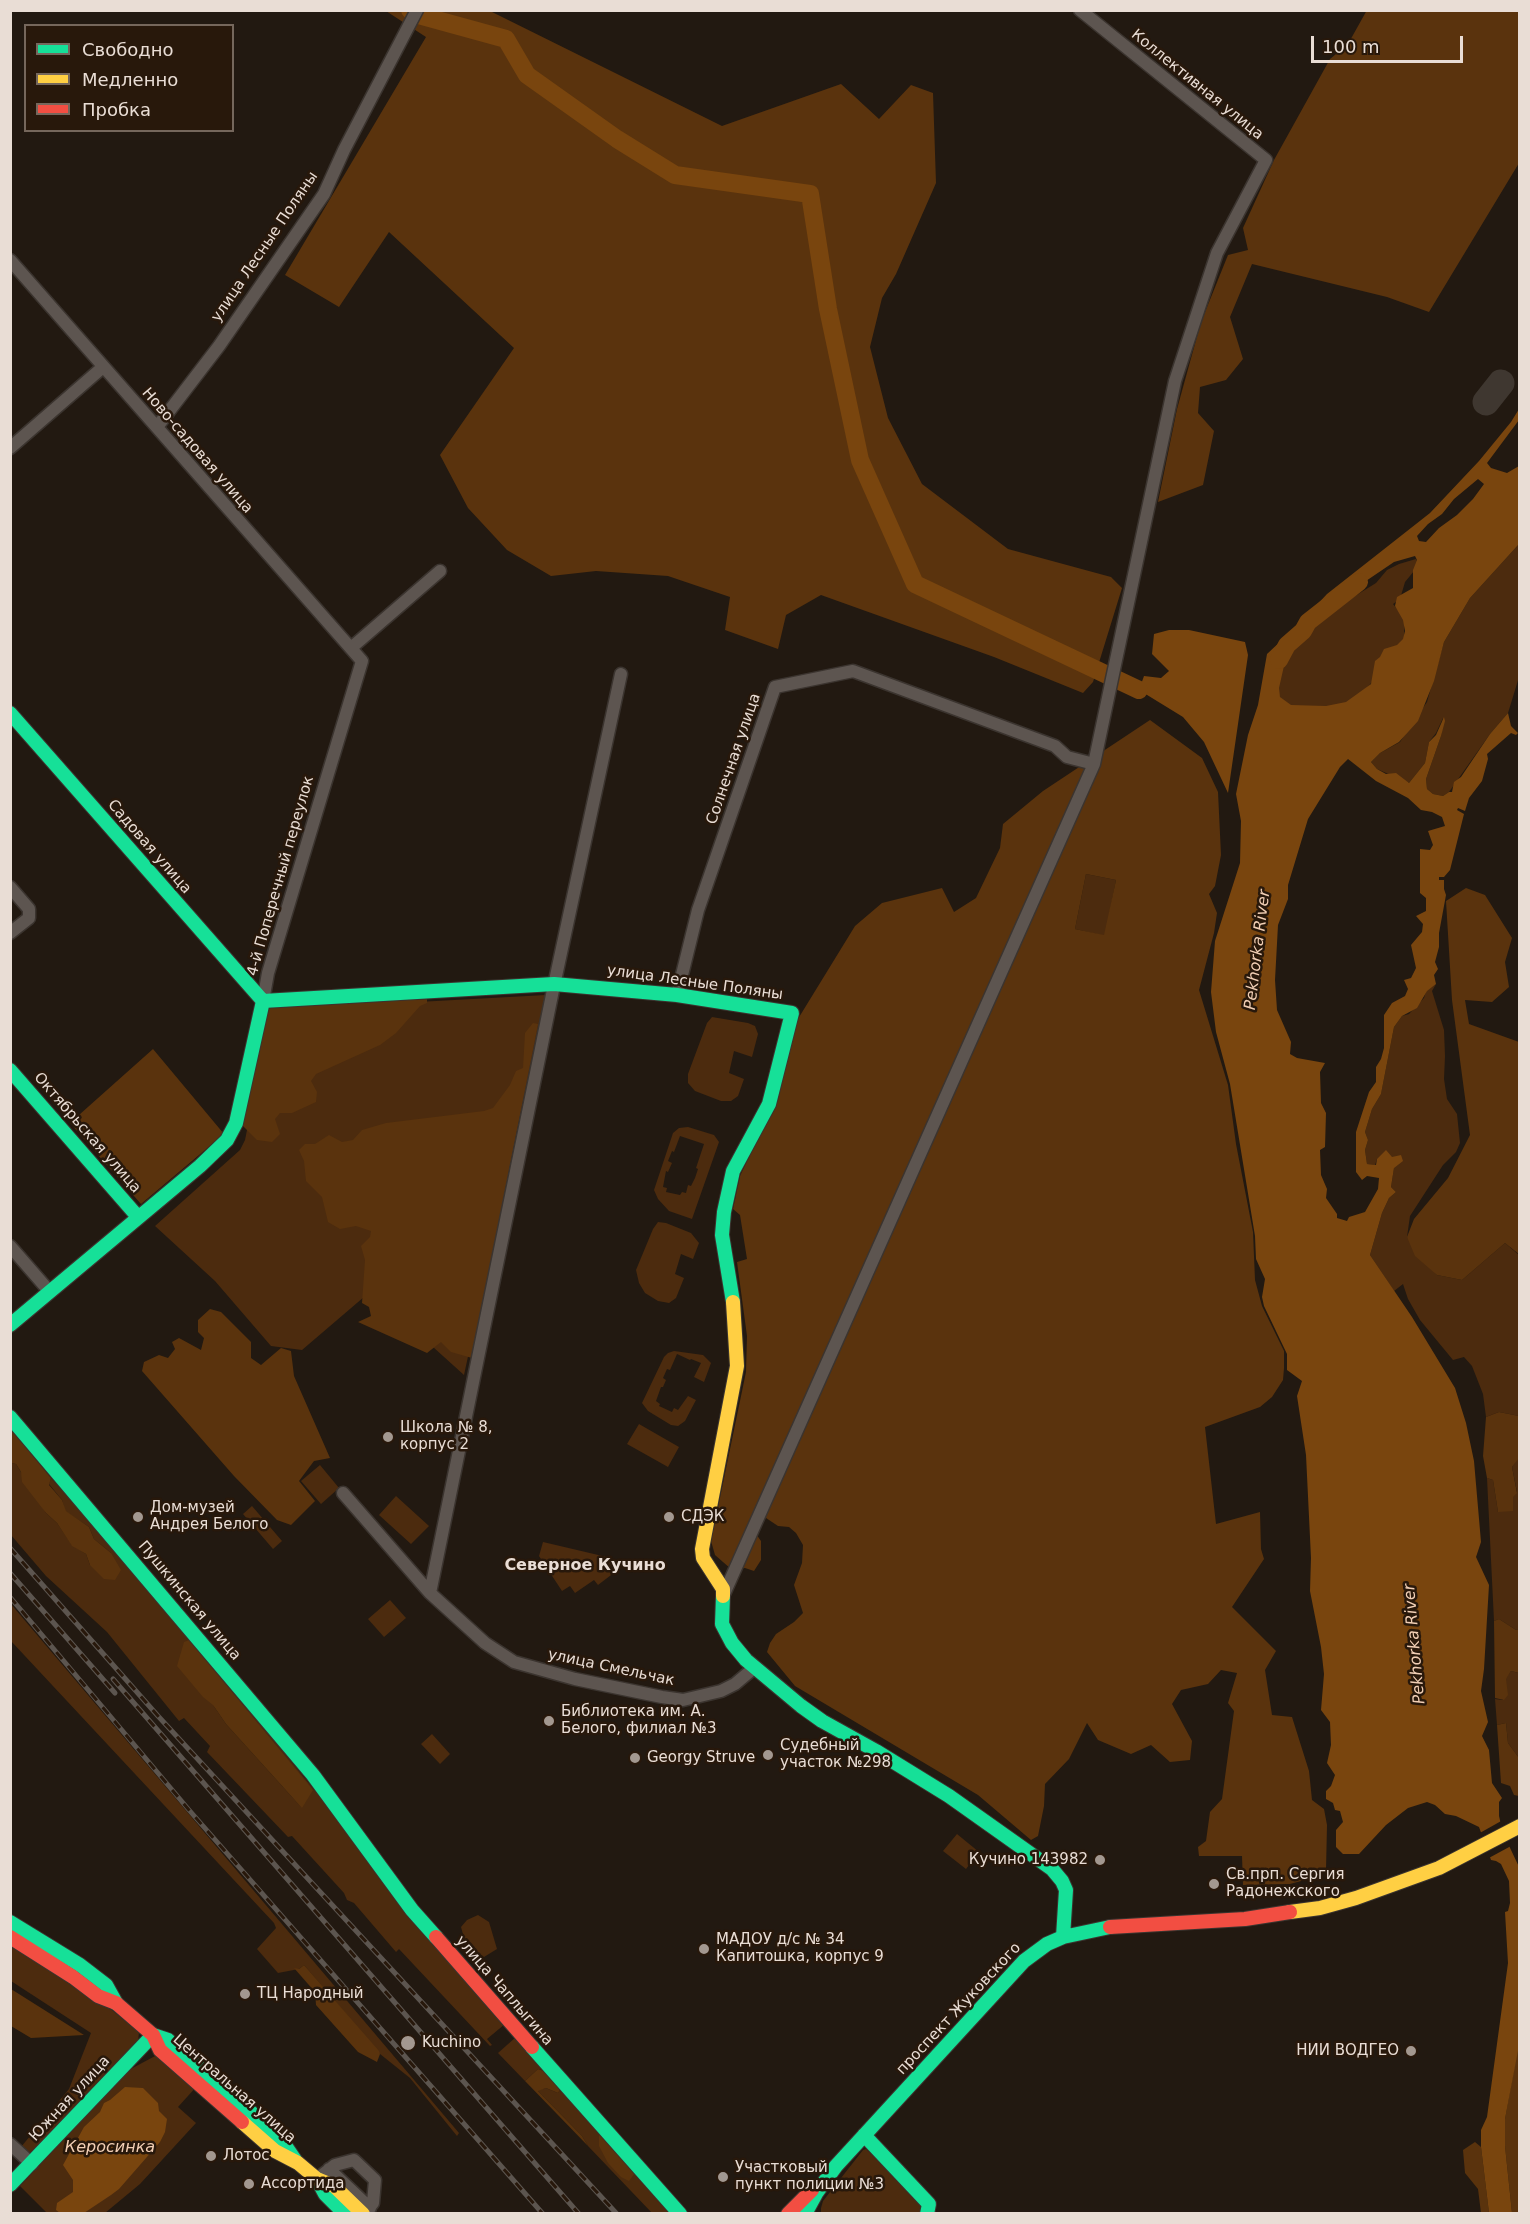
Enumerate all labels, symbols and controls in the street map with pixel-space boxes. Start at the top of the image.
legend [24,24,234,132]
scale bar [1314,24,1466,62]
street label: Коллективная улица [1127,26,1267,144]
text: 100 m [1322,36,1380,57]
text: Свободно [82,39,174,60]
text: Медленно [82,69,178,90]
text: Пробка [82,99,151,120]
street label: улица Лесные Поляны [208,168,322,326]
street label: Ново-садовая улица [138,385,256,517]
street label: Солнечная улица [703,691,765,827]
street label: 4-й Поперечный переулок [244,774,318,978]
street label: Садовая улица [103,796,195,898]
water label: Pekhorka River [1241,889,1275,1011]
street label: улица Лесные Поляны [606,962,784,1004]
street label: Октябрьская улица [30,1069,144,1197]
place label: Школа № 8, корпус 2 [400,1419,493,1454]
marker: Школа № 8, корпус 2 [381,1430,395,1444]
place label: Дом-музей Андрея Белого [150,1499,268,1534]
place label: СДЭК [681,1508,724,1526]
marker: Дом-музей Андрея Белого [131,1510,145,1524]
marker: СДЭК [662,1510,676,1524]
street label: Пушкинская улица [134,1538,244,1664]
district label: Северное Кучино [504,1556,666,1576]
water label: Pekhorka River [1400,1583,1430,1705]
street label: улица Смельчак [546,1646,676,1690]
place label: Библиотека им. А. Белого, филиал №3 [561,1703,716,1738]
marker: Библиотека им. А. Белого, филиал №3 [542,1714,556,1728]
place label: Судебный участок №298 [780,1737,891,1772]
marker: Судебный участок №298 [761,1748,775,1762]
place label: Georgy Struve [647,1749,755,1767]
marker: Georgy Struve [628,1751,642,1765]
place label: Кучино 143982 [969,1851,1088,1869]
marker: Кучино 143982 [1093,1853,1107,1867]
place label: Св.прп. Сергия Радонежского [1226,1866,1345,1901]
marker: Св.прп. Сергия Радонежского [1207,1877,1221,1891]
place label: МАДОУ д/с № 34 Капитошка, корпус 9 [716,1931,884,1966]
street label: улица Чаплыгина [451,1932,557,2050]
street label: проспект Жуковского [893,1939,1025,2079]
marker: МАДОУ д/с № 34 Капитошка, корпус 9 [697,1942,711,1956]
place label: ТЦ Народный [257,1985,364,2003]
marker: ТЦ Народный [238,1987,252,2001]
street label: Центральная улица [169,2031,299,2147]
marker: Kuchino [399,2034,417,2052]
place label: Kuchino [422,2034,481,2052]
place label: НИИ ВОДГЕО [1296,2042,1399,2060]
marker: НИИ ВОДГЕО [1404,2044,1418,2058]
street label: Южная улица [26,2053,114,2145]
water label: Керосинка [65,2138,155,2158]
place label: Лотос [223,2147,270,2165]
marker: Лотос [204,2149,218,2163]
place label: Участковый пункт полиции №3 [735,2159,884,2194]
marker: Участковый пункт полиции №3 [716,2170,730,2184]
place label: Ассортида [261,2175,345,2193]
marker: Ассортида [242,2177,256,2191]

